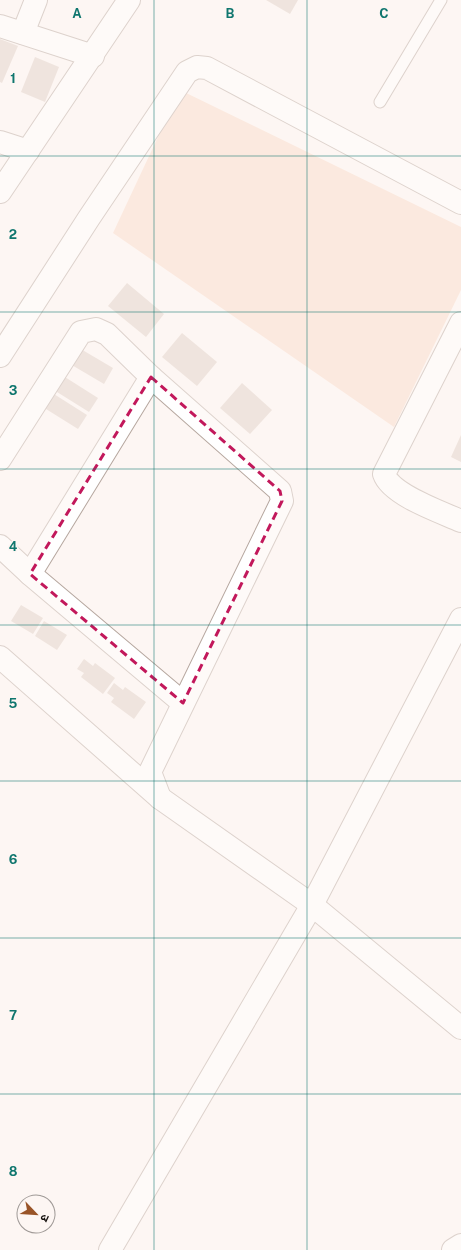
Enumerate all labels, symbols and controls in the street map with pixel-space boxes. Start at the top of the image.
text: A [72,6,82,21]
text: B [226,6,235,21]
text: C [379,6,389,21]
text: 1 [10,71,16,86]
text: 2 [9,227,17,242]
text: 3 [9,383,18,398]
text: 4 [9,539,18,554]
text: 5 [9,696,18,711]
text: 6 [9,852,18,867]
text: 7 [9,1008,17,1023]
text: 8 [9,1164,18,1179]
north arrow [16,1194,56,1234]
text: उ [38,1213,52,1224]

